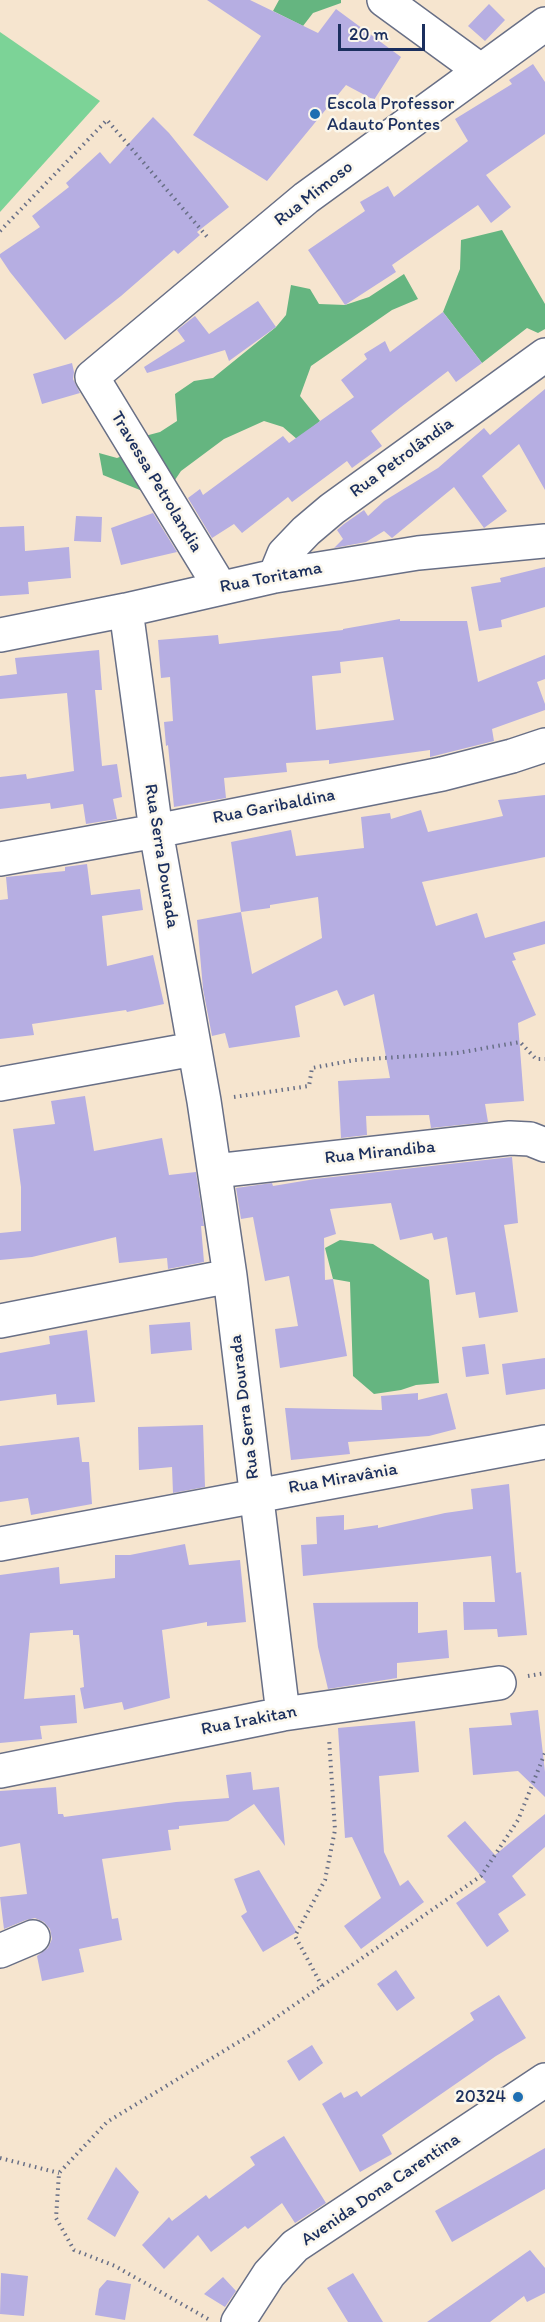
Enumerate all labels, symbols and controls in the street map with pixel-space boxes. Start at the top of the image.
scale bar [341,12,428,50]
text: 20 m [349,23,389,45]
place label: Escola Professor Adauto Pontes [327,93,454,136]
marker: Escola Professor Adauto Pontes [308,107,322,121]
street label: Rua Mimoso [270,157,358,231]
street label: Travessa Petrolandia [105,408,207,556]
street label: Rua Petrolândia [346,413,458,503]
street label: Rua Toritama [218,558,324,598]
street label: Rua Serra Dourada [139,782,183,930]
street label: Rua Garibaldina [211,785,337,829]
street label: Rua Mirandiba [324,1136,436,1170]
street label: Rua Serra Dourada [225,1333,265,1481]
street label: Rua Miravânia [287,1459,399,1499]
street label: Rua Irakitan [199,1701,299,1741]
place label: 20324 [455,2086,506,2108]
marker: 20324 [511,2090,525,2104]
street label: Avenida Dona Carentina [297,2129,465,2251]

